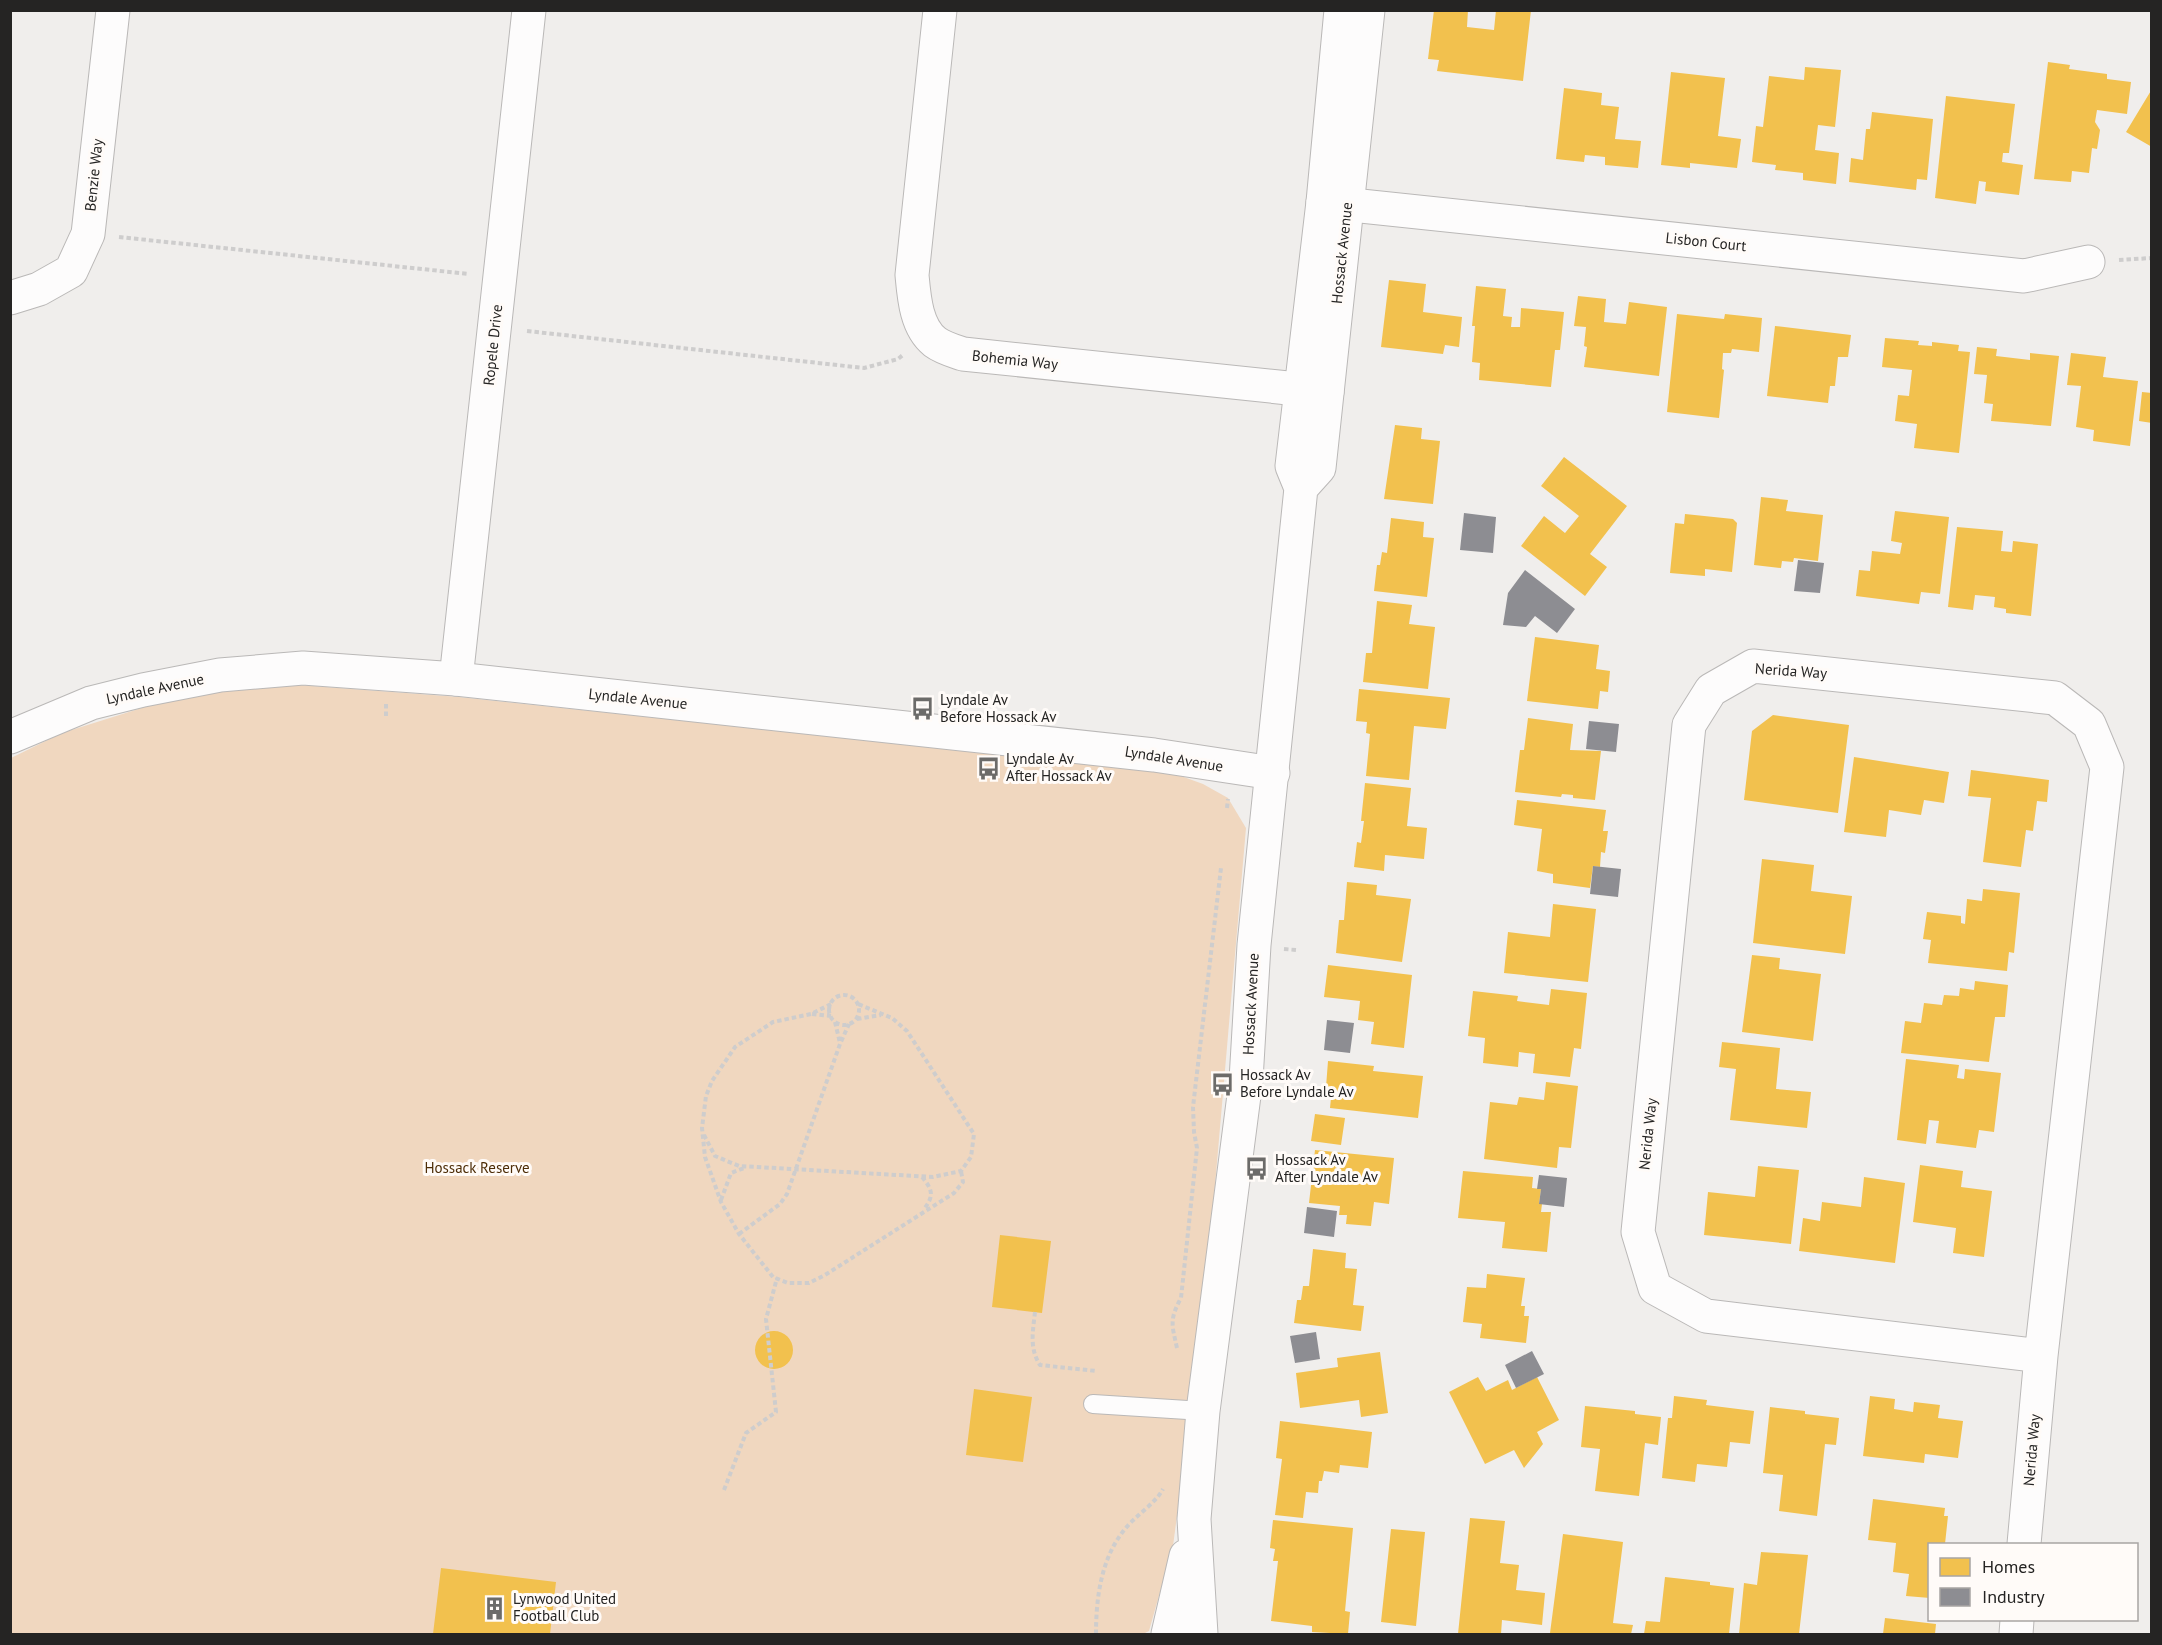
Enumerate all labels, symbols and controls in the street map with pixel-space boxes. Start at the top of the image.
street label: Benzie Way [80,138,107,212]
street label: Hossack Avenue [1327,201,1356,305]
street label: Lisbon Court [1665,228,1747,255]
street label: Ropele Drive [479,303,506,387]
street label: Bohemia Way [971,346,1059,373]
street label: Nerida Way [1754,659,1828,683]
street label: Lyndale Avenue [104,669,205,708]
street label: Lyndale Avenue [588,684,688,713]
place label: Lyndale Av Before Hossack Av [940,690,1057,726]
bus stop icon: Lyndale Av Before Hossack Av [909,696,935,722]
street label: Lyndale Avenue [1124,741,1225,776]
place label: Lyndale Av After Hossack Av [1006,749,1112,785]
bus stop icon: Lyndale Av After Hossack Av [975,755,1001,781]
street label: Hossack Avenue [1238,953,1263,1055]
place label: Hossack Av Before Lyndale Av [1240,1065,1355,1101]
bus stop icon: Hossack Av Before Lyndale Av [1209,1071,1235,1097]
street label: Nerida Way [1634,1097,1661,1171]
place label: Hossack Av After Lyndale Av [1275,1150,1379,1186]
bus stop icon: Hossack Av After Lyndale Av [1244,1156,1270,1182]
park label: Hossack Reserve [424,1158,530,1177]
street label: Nerida Way [2019,1413,2044,1487]
legend [1928,1543,2138,1621]
text: Homes [1982,1555,2035,1578]
text: Industry [1982,1585,2045,1608]
place label: Lynwood United Football Club [513,1589,616,1625]
building icon: Lynwood United Football Club [482,1595,508,1621]

